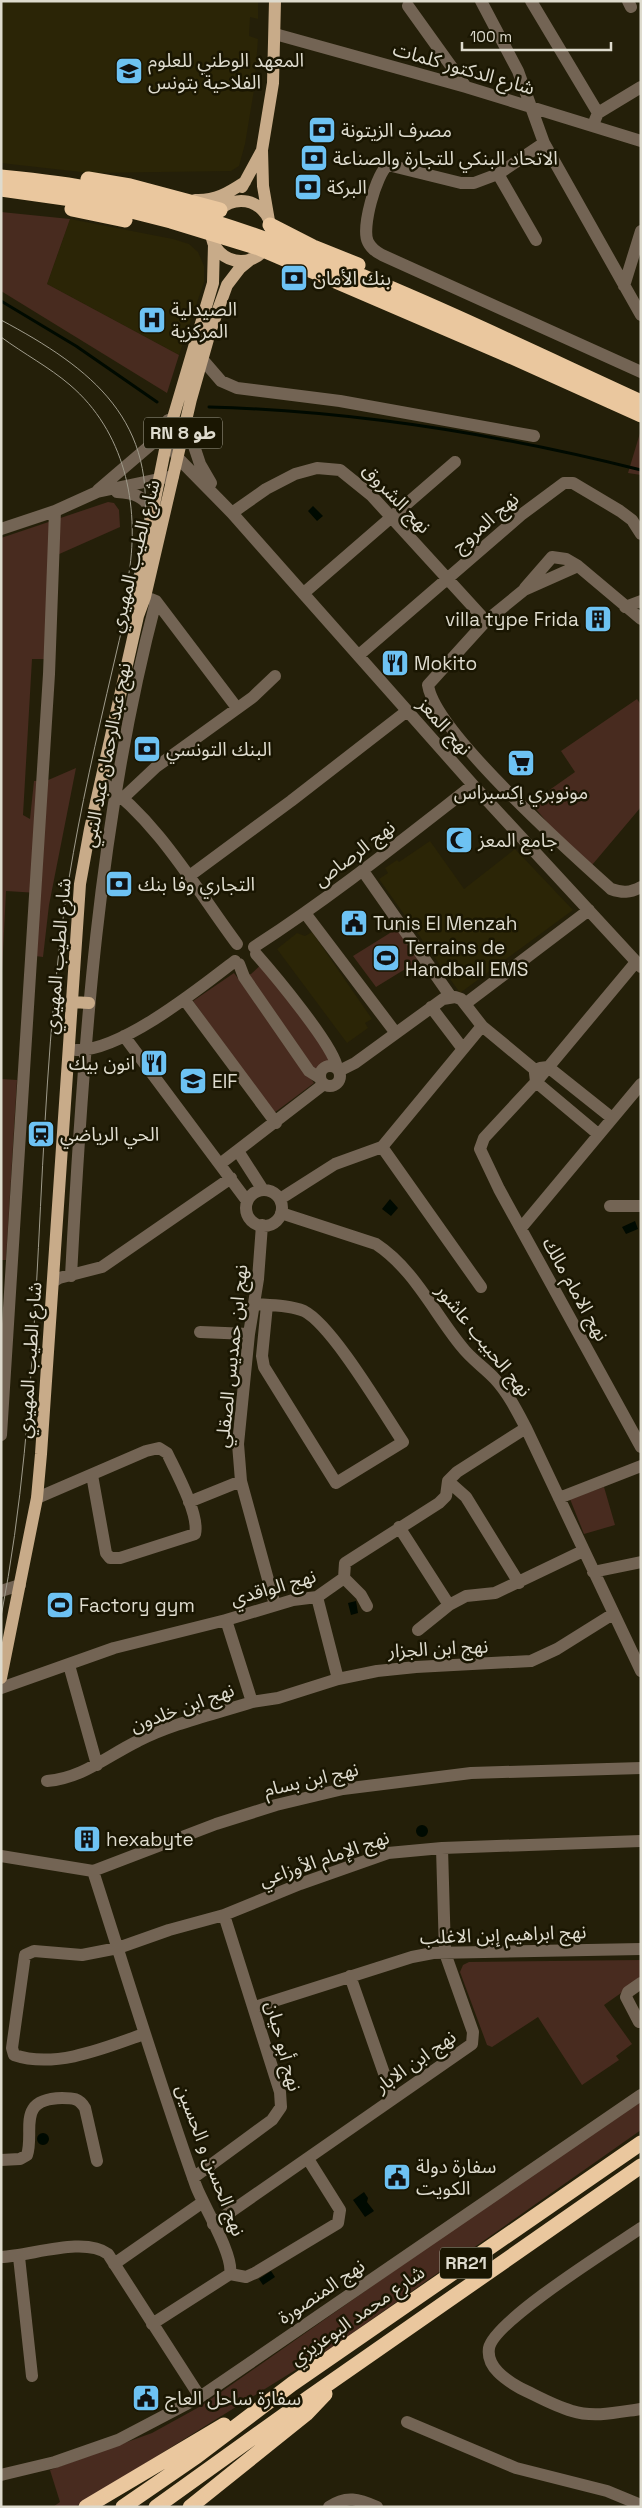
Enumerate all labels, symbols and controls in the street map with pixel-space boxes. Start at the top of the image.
scale bar [462,20,611,52]
text: 100 m [470,27,512,46]
street label: شارع الدكتور كلمات [390,36,538,102]
place label: المعهد الوطني للعلوم الفلاحية بتونس [148,48,304,95]
school or university icon: المعهد الوطني للعلوم الفلاحية بتونس [114,56,144,86]
bank icon: مصرف الزيتونة [307,115,337,145]
place label: مصرف الزيتونة [341,118,452,143]
bank icon: الاتحاد البنكي للتجارة والصناعة [299,143,329,173]
place label: الاتحاد البنكي للتجارة والصناعة [333,146,558,173]
bank icon: البركة [293,172,323,202]
place label: البركة [327,175,367,200]
bank icon: بنك الأمان [279,263,309,293]
place label: بنك الأمان [313,266,391,291]
place label: الصيدلية المركزية [171,297,237,344]
hospital icon: الصيدلية المركزية [137,305,167,335]
road number: RN 8 طو [144,418,222,448]
street label: نهج الشروق [356,458,436,540]
street label: شارع الطيب المهيري [103,477,168,636]
street label: نهج المروج [447,487,525,560]
building icon: villa type Frida [583,604,613,634]
place label: villa type Frida [445,607,579,632]
restaurant icon: Mokito [380,648,410,678]
place label: Mokito [414,651,477,676]
street label: نهج عبدالرحمان عبد النبي [76,661,139,850]
street label: نهج المعز [410,691,477,762]
bank icon: البنك التونسي [132,734,162,764]
place label: البنك التونسي [166,737,272,764]
supermarket icon: مونوبري إكسبراس [506,748,536,778]
place label: مونوبري إكسبراس [454,780,588,807]
street label: نهج الرصاص [308,815,401,894]
mosque icon: جامع المعز [444,825,474,855]
place label: جامع المعز [477,828,558,855]
bank icon: التجاري وفا بنك [104,869,134,899]
place label: التجاري وفا بنك [138,872,255,899]
street label: شارع الطيب المهيري [38,877,79,1035]
public building icon: Tunis El Menzah [339,908,369,938]
place label: Tunis El Menzah [373,911,518,936]
place label: Terrains de Handball EMS [405,935,528,982]
sports icon: Terrains de Handball EMS [371,943,401,973]
restaurant icon: انون بيك [139,1048,169,1078]
place label: انون بيك [69,1051,135,1076]
school or university icon: EIF [178,1066,208,1096]
place label: EIF [212,1069,238,1094]
station icon: الحي الرياضي [26,1119,56,1149]
place label: الحي الرياضي [60,1122,159,1149]
street label: نهج الامام مالك [535,1233,614,1347]
street label: نهج ابن حمديس الصقلي [209,1263,256,1449]
street label: نهج الحبيب عاشور [428,1278,537,1403]
street label: شارع الطيب المهيري [12,1281,50,1439]
street label: نهج الواقدي [227,1563,320,1614]
sports icon: Factory gym [45,1590,75,1620]
place label: Factory gym [79,1593,195,1618]
street label: نهج ابن الجزار [386,1633,489,1666]
street label: نهج ابن خلدون [127,1677,238,1740]
street label: نهج ابن بسام [261,1756,361,1804]
building icon: hexabyte [72,1824,102,1854]
street label: نهج الإمام الأوزاعي [256,1825,393,1895]
place label: hexabyte [106,1827,194,1852]
street label: نهج ابراهيم إبن الاغلب [419,1919,587,1952]
street label: نهج أبو حيان [258,1998,308,2094]
street label: نهج ابن الابار [369,2024,462,2101]
street label: نهج الحسن و الحسين [168,2081,251,2240]
place label: سفارة دولة الكويت [416,2154,496,2201]
public building icon: سفارة دولة الكويت [382,2162,412,2192]
road number: RR21 [440,2248,492,2278]
street label: نهج المنصورة [273,2253,371,2331]
street label: شارع محمد البوعزيزي [285,2260,431,2373]
public building icon: سفارة ساحل العاج [131,2383,161,2413]
place label: سفارة ساحل العاج [165,2386,301,2412]

